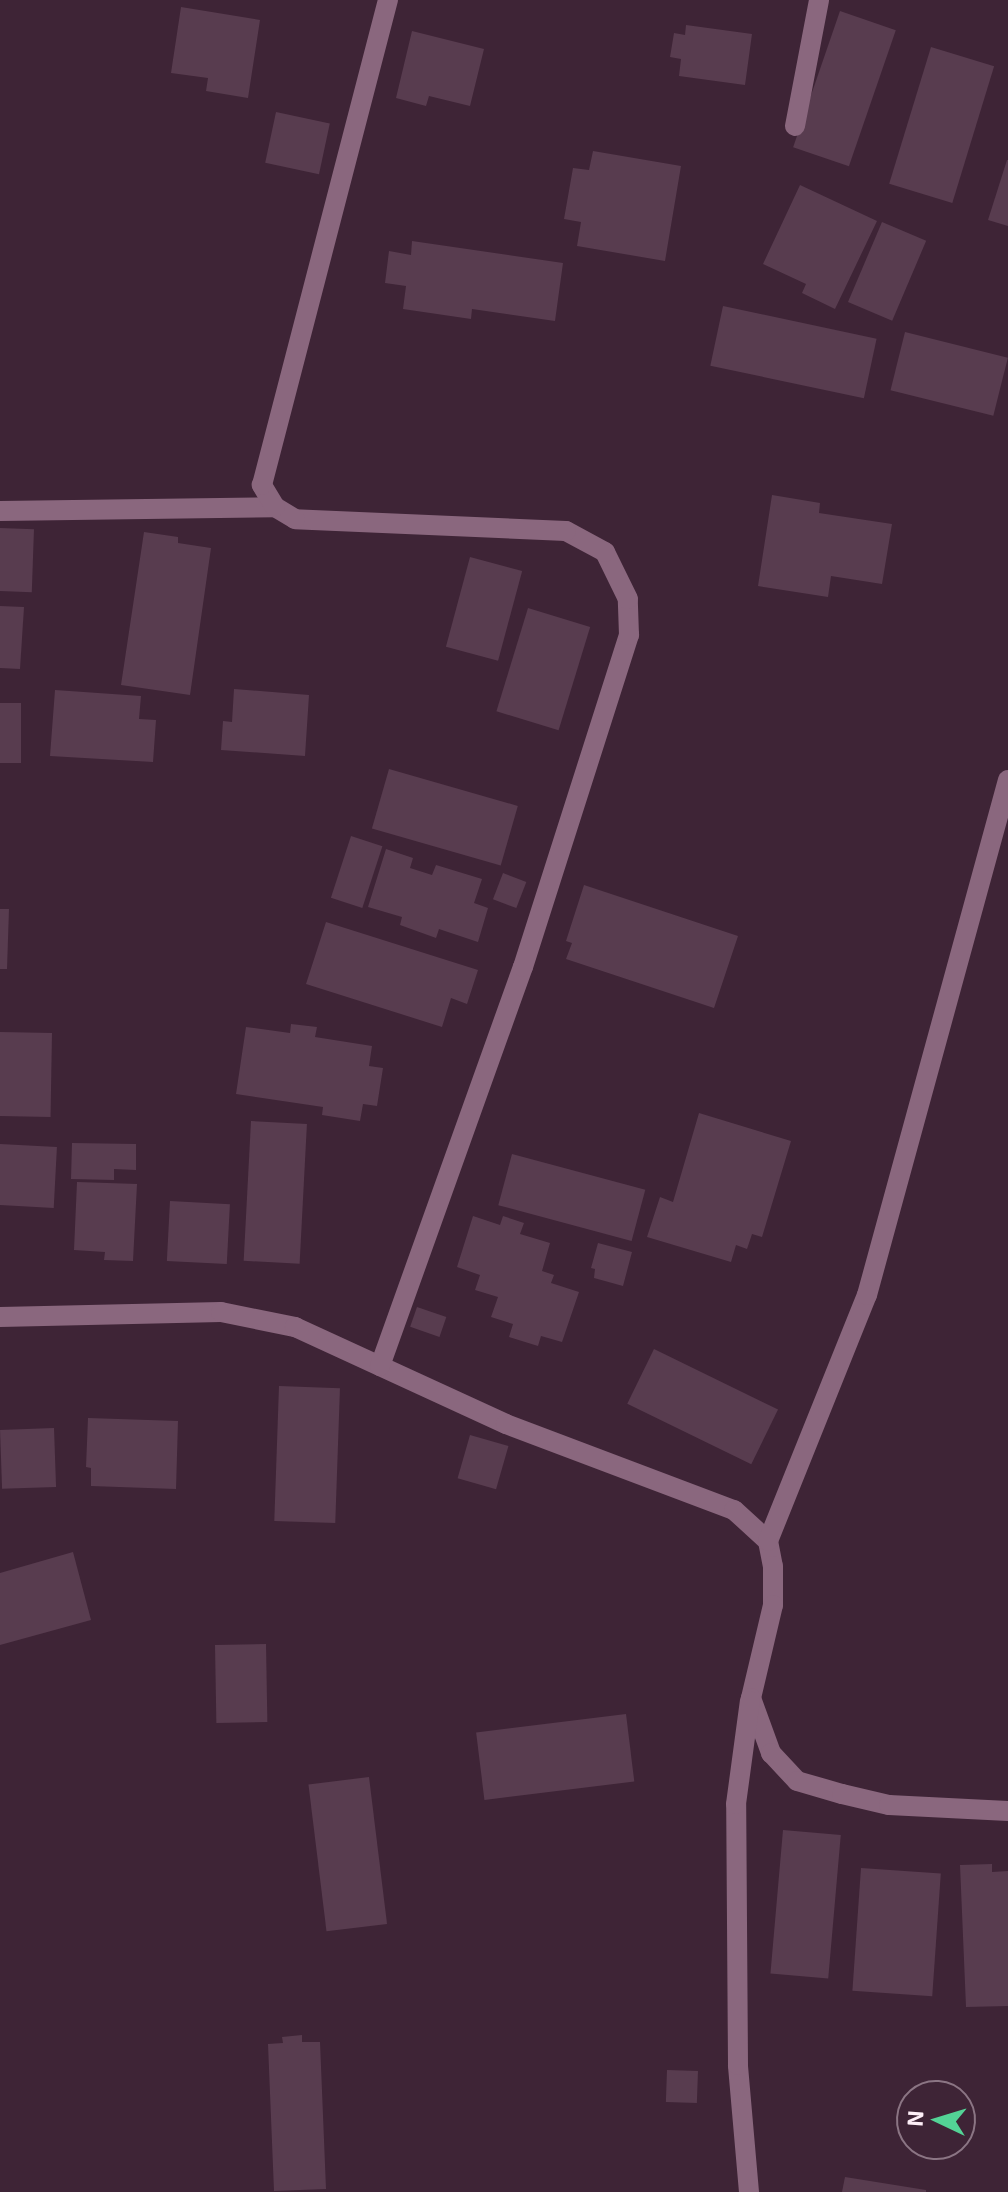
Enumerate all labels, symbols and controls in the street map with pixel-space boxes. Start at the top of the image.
north arrow [896,2080,976,2160]
text: N [901,2110,928,2127]

